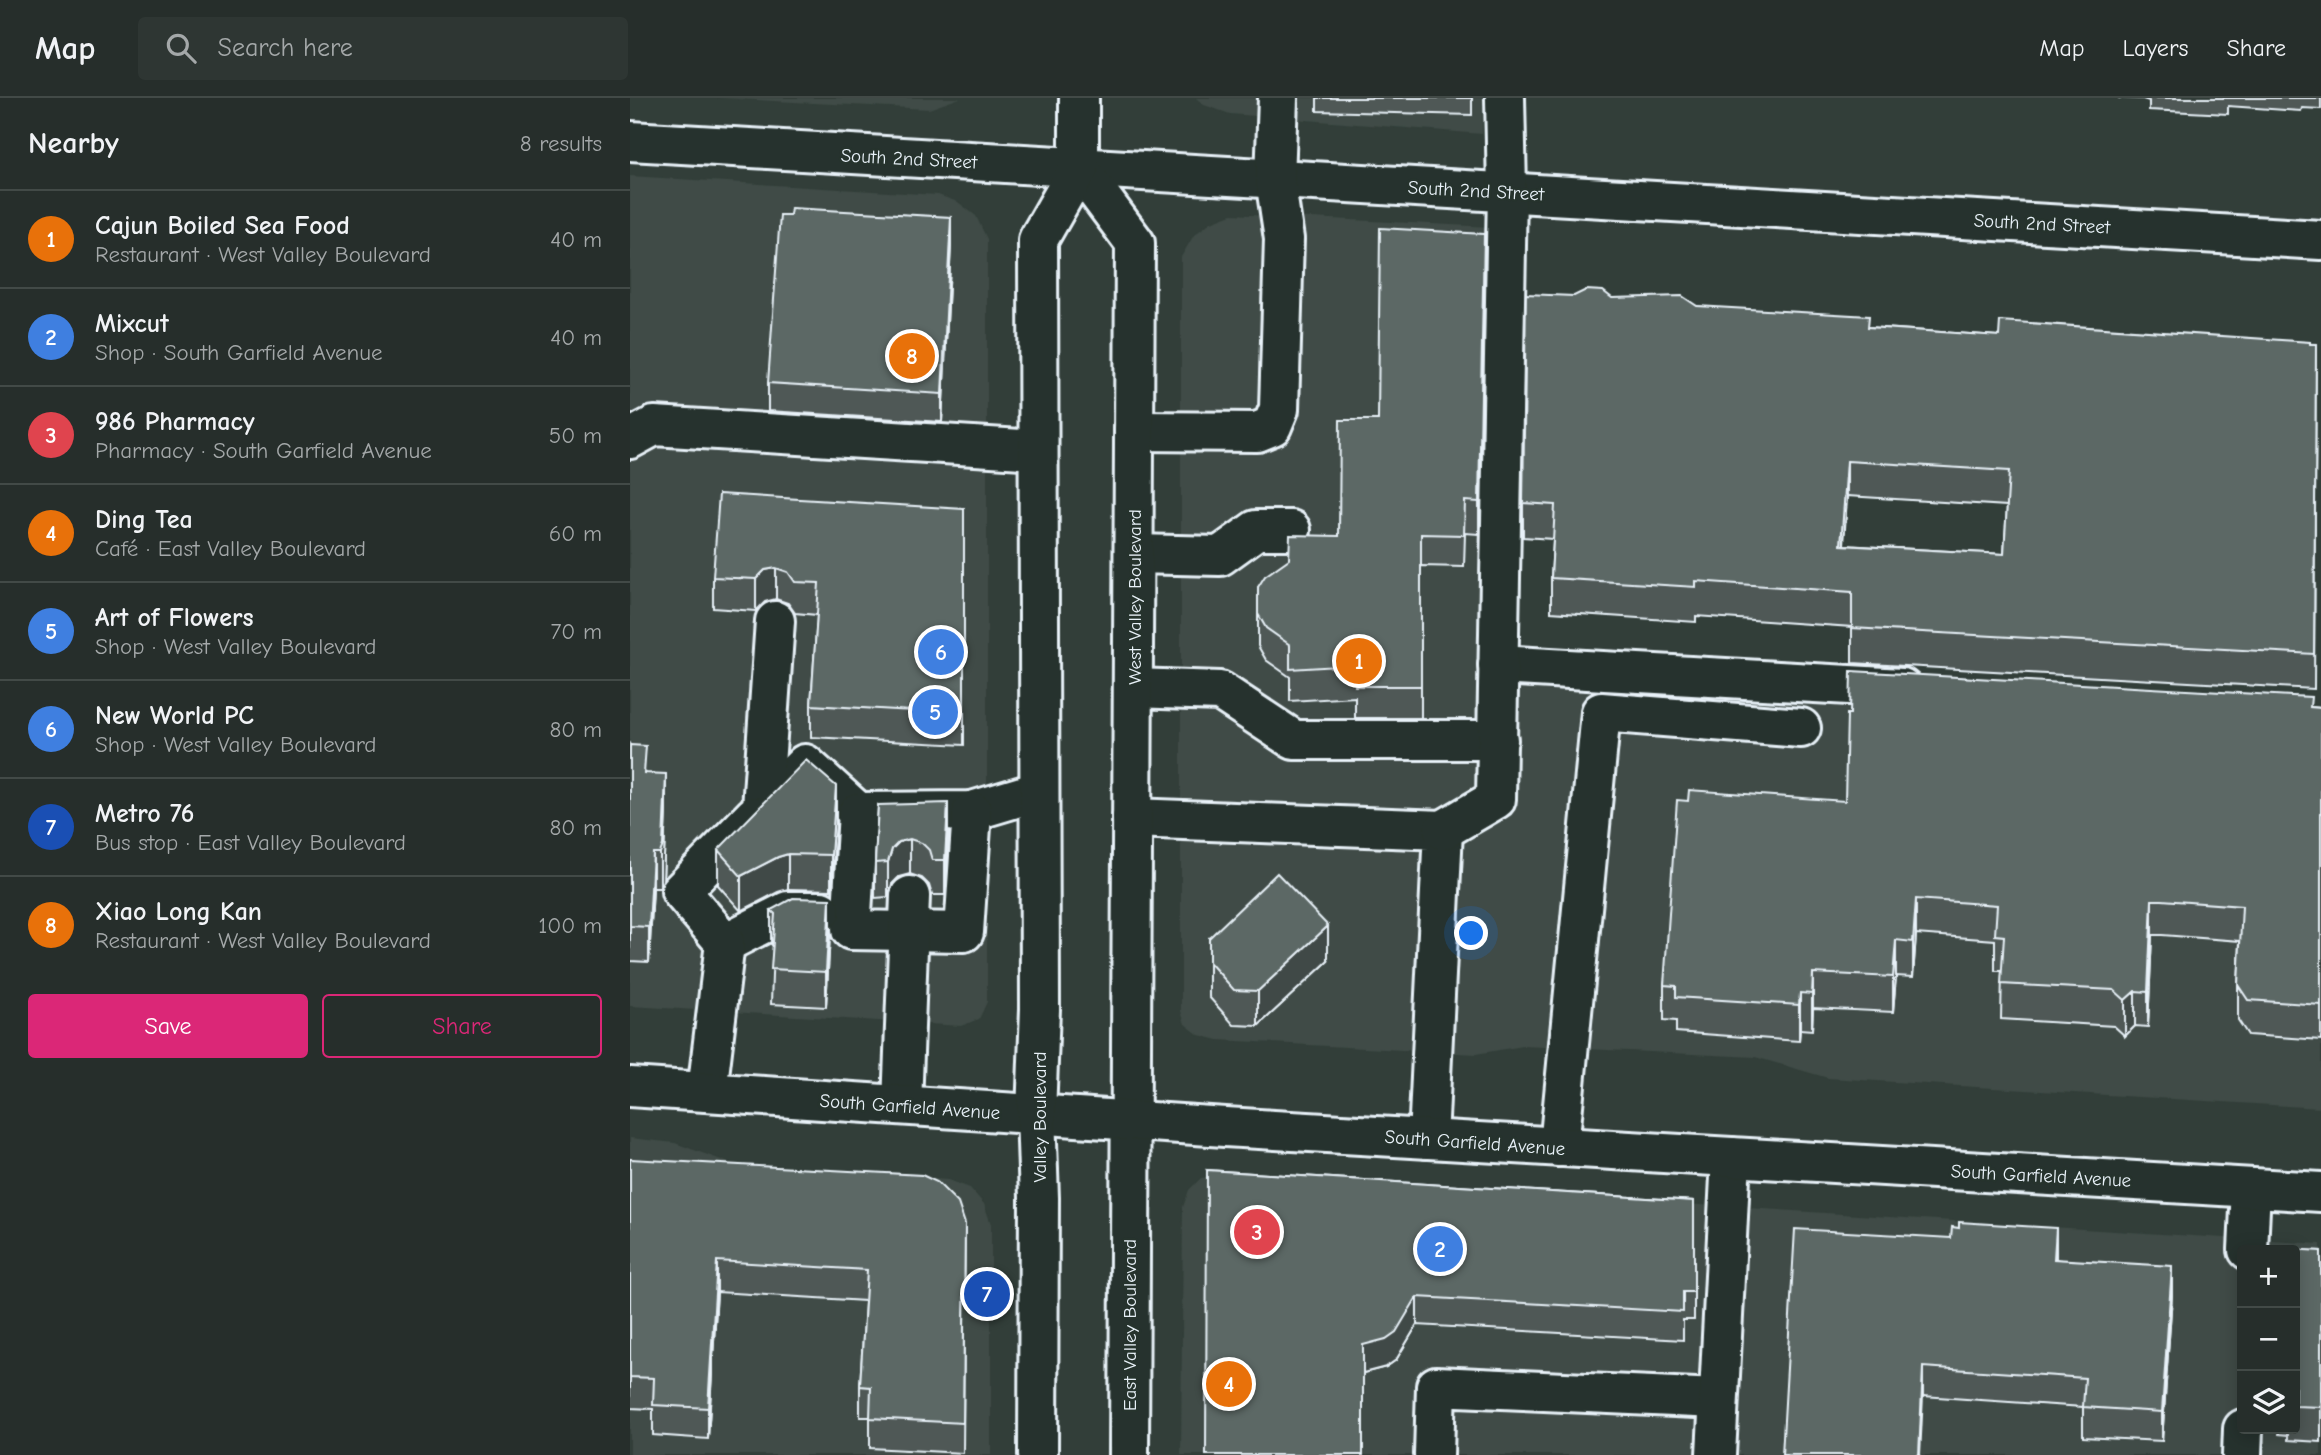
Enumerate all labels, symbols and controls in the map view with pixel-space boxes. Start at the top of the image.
search box [138,17,628,80]
text: Map [35,29,96,67]
icon: search [162,29,200,67]
text: Search here [218,33,353,63]
text: Map [2039,34,2085,62]
text: Layers [2123,34,2188,62]
text: Share [2226,34,2286,62]
text: Nearby [28,126,119,161]
text: 8 results [520,130,602,157]
street label: South 2nd Street [840,144,978,174]
street label: South 2nd Street [1407,176,1545,206]
street label: South 2nd Street [1973,209,2111,239]
text: Cajun Boiled Sea Food [95,211,350,241]
text: 1 [46,226,56,253]
text: 40 m [550,226,602,253]
text: Restaurant · West Valley Boulevard [95,241,431,268]
text: Mixcut [95,309,169,339]
text: 2 [45,324,57,351]
text: 40 m [550,324,602,351]
pin: 8 [889,330,935,382]
text: Shop · South Garfield Avenue [95,339,383,366]
text: 986 Pharmacy [95,407,255,437]
text: 3 [45,422,57,449]
text: 50 m [549,422,602,449]
text: Pharmacy · South Garfield Avenue [95,437,432,464]
text: Ding Tea [95,505,193,535]
street label: West Valley Boulevard [1124,509,1146,685]
text: 4 [46,520,56,547]
text: 60 m [549,520,602,547]
text: Café · East Valley Boulevard [95,535,366,562]
text: Art of Flowers [95,603,254,633]
text: 5 [45,618,57,645]
text: 70 m [550,618,602,645]
pin: 6 [918,626,964,678]
text: Shop · West Valley Boulevard [95,633,376,660]
pin: 1 [1336,635,1382,687]
pin: 5 [912,686,958,738]
text: New World PC [95,701,254,731]
text: 6 [45,716,57,743]
text: 80 m [549,716,602,743]
text: Shop · West Valley Boulevard [95,731,376,758]
text: Metro 76 [95,799,194,829]
text: 7 [46,814,56,841]
text: 80 m [549,814,602,841]
text: Bus stop · East Valley Boulevard [95,829,406,856]
text: Xiao Long Kan [95,897,262,927]
text: 8 [45,912,57,939]
text: 100 m [538,912,602,939]
your location [1454,916,1488,950]
text: Restaurant · West Valley Boulevard [95,927,431,954]
button: Save [28,994,308,1058]
button: Share [322,994,602,1058]
street label: Valley Boulevard [1029,1051,1051,1183]
street label: South Garfield Avenue [819,1090,1001,1124]
street label: South Garfield Avenue [1384,1126,1566,1160]
street label: South Garfield Avenue [1950,1160,2132,1192]
pin: 3 [1234,1206,1280,1258]
pin: 2 [1417,1223,1463,1275]
street label: East Valley Boulevard [1119,1239,1141,1411]
map controls [2237,1245,2300,1434]
button: + [2237,1245,2300,1308]
pin: 7 [964,1268,1010,1320]
button: − [2237,1308,2300,1371]
pin: 4 [1206,1358,1252,1410]
button: layers [2237,1371,2300,1434]

